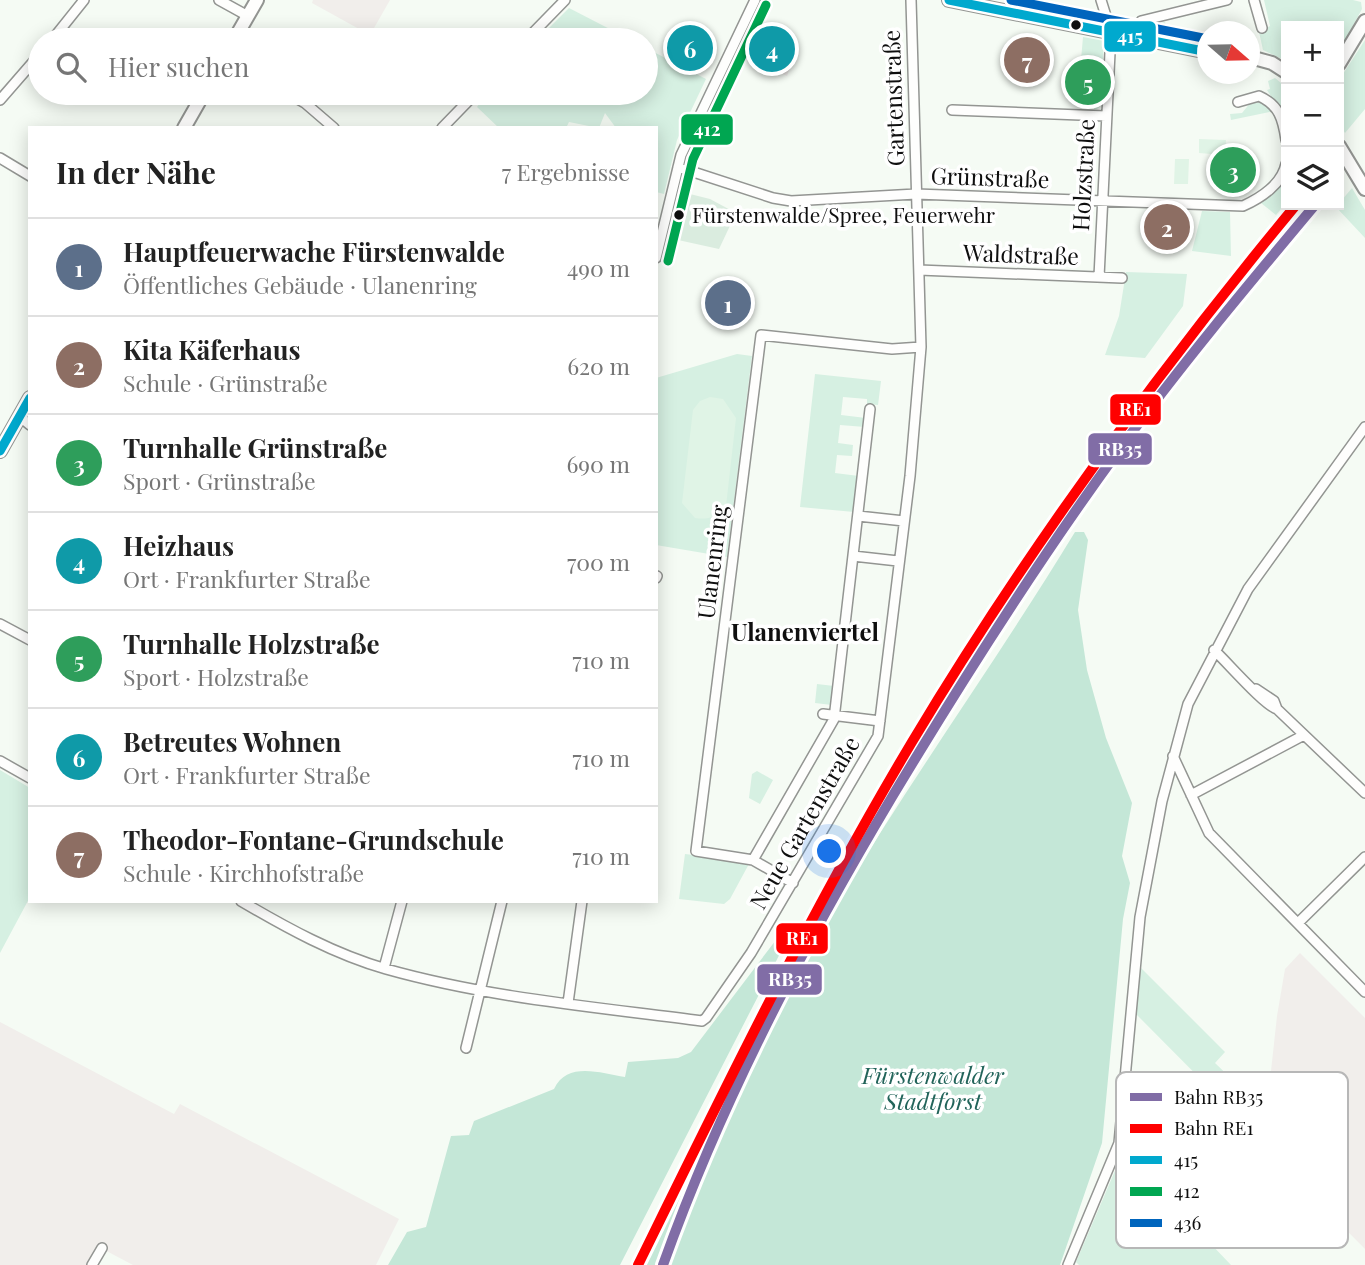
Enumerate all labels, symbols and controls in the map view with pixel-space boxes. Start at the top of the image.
unlabelled marker [1069,18,1083,32]
line badge: 415 [1103,20,1157,53]
north arrow [1197,21,1260,84]
map controls [1281,21,1344,210]
button: + [1281,21,1344,84]
pin: 6 [667,22,713,74]
text: 415 [1117,22,1143,48]
pin: 4 [749,23,795,75]
search box [28,28,658,105]
street label: Gartenstraße [875,29,910,167]
pin: 7 [1004,34,1050,86]
icon: search [52,48,90,86]
text: Hier suchen [108,49,249,84]
pin: 5 [1065,56,1111,108]
button: − [1281,84,1344,147]
line badge: 412 [680,113,734,146]
text: 412 [693,115,721,141]
street label: Holzstraße [1064,118,1101,232]
pin: 3 [1210,144,1256,196]
button: layers [1281,147,1344,210]
text: In der Nähe [56,152,216,192]
text: 7 Ergebnisse [502,156,630,187]
street label: Grünstraße [930,159,1050,194]
place label: Fürstenwalde/Spree, Feuerwehr [692,200,996,228]
pin: 2 [1144,201,1190,253]
marker: Fürstenwalde/Spree, Feuerwehr [672,208,686,222]
text: Hauptfeuerwache Fürstenwalde [123,234,505,269]
street label: Waldstraße [962,236,1080,271]
text: 1 [75,252,83,283]
text: 490 m [567,252,630,283]
text: Öffentliches Gebäude · Ulanenring [123,269,477,300]
pin: 1 [705,277,751,329]
text: Kita Käferhaus [123,332,300,367]
text: 2 [73,350,85,381]
text: 620 m [567,350,630,381]
text: Schule · Grünstraße [123,367,328,398]
line badge: RE1 [1109,393,1162,426]
text: RE1 [1119,395,1151,421]
text: Turnhalle Grünstraße [123,430,387,465]
line badge: RB35 [1087,432,1153,466]
text: RB35 [1098,435,1142,461]
text: 3 [73,448,85,479]
text: 690 m [566,448,630,479]
text: Sport · Grünstraße [123,465,316,496]
street label: Ulanenring [689,503,734,621]
text: Heizhaus [123,528,234,563]
text: 4 [73,546,85,577]
text: 700 m [567,546,630,577]
text: Ort · Frankfurter Straße [123,563,371,594]
district label: Ulanenviertel [731,615,880,647]
text: Turnhalle Holzstraße [123,626,380,661]
text: 5 [74,644,84,675]
text: 710 m [572,644,630,675]
text: Sport · Holzstraße [123,661,309,692]
text: Betreutes Wohnen [123,724,341,759]
street label: Neue Gartenstraße [742,730,866,914]
text: 6 [73,742,85,773]
text: 710 m [572,742,630,773]
text: Ort · Frankfurter Straße [123,759,371,790]
text: Theodor-Fontane-Grundschule [123,822,504,857]
your location [812,834,846,868]
text: 7 [74,840,84,871]
text: 710 m [572,840,630,871]
text: Schule · Kirchhofstraße [123,857,364,888]
line badge: RE1 [775,922,829,955]
text: RE1 [786,924,818,950]
line badge: RB35 [756,963,823,996]
text: RB35 [768,965,812,991]
park label: Fürstenwalder Stadtforst [861,1059,1005,1116]
legend [1116,1072,1348,1248]
text: Bahn RB35 [1174,1083,1263,1109]
text: Bahn RE1 [1174,1114,1253,1140]
text: 415 [1174,1146,1198,1172]
text: 412 [1174,1177,1200,1203]
text: 436 [1174,1209,1202,1235]

